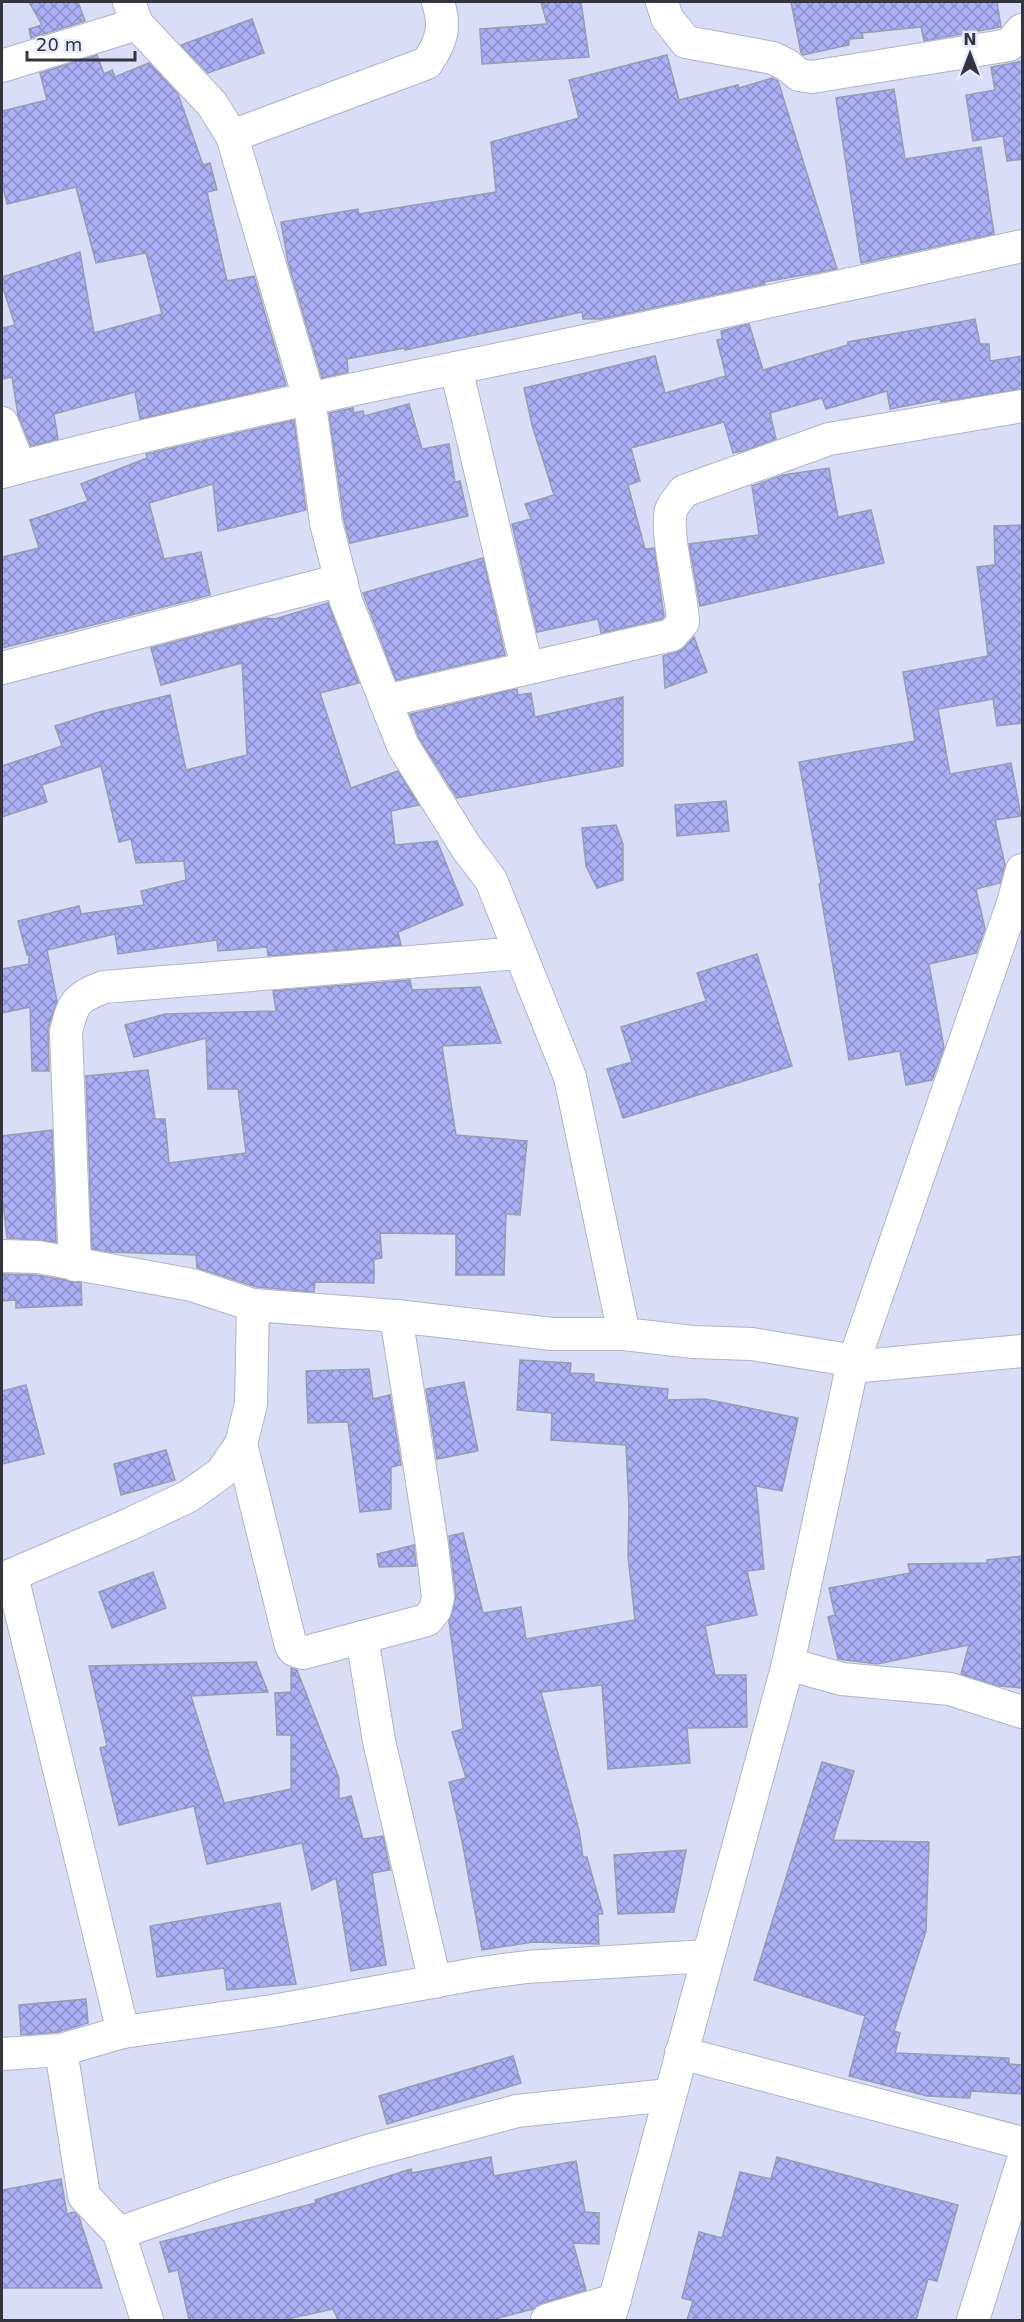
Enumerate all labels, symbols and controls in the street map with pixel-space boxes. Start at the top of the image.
scale bar [27,24,135,62]
north arrow [940,24,1000,84]
text: N [963,30,977,49]
text: 20 m [36,34,82,55]

